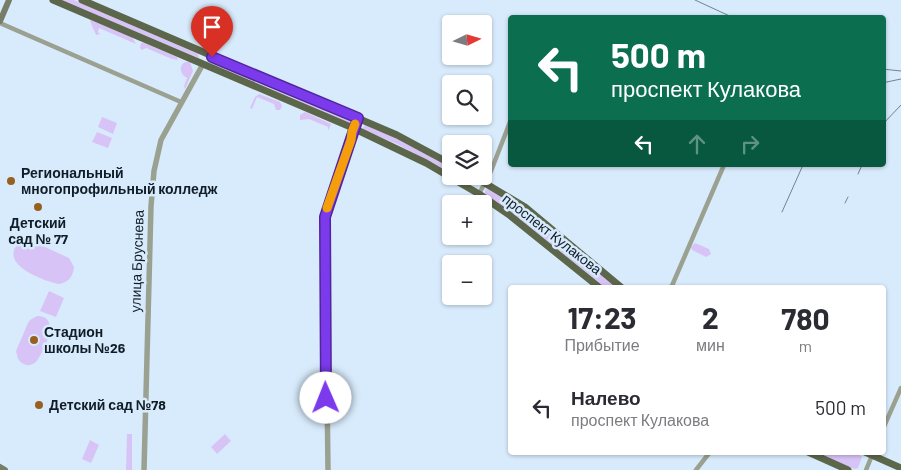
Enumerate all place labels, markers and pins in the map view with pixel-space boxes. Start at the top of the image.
pin [191,6,233,57]
place label: Региональный многопрофильный колледж [21,164,219,197]
marker: Региональный многопрофильный колледж [5,175,17,187]
marker: Детский сад № 77 [32,201,44,213]
place label: Детский сад № 77 [8,214,68,247]
place label: Стадион школы №26 [44,323,126,356]
marker: Стадион школы №26 [28,334,40,346]
place label: Детский сад №78 [49,396,166,413]
marker: Детский сад №78 [33,399,45,411]

